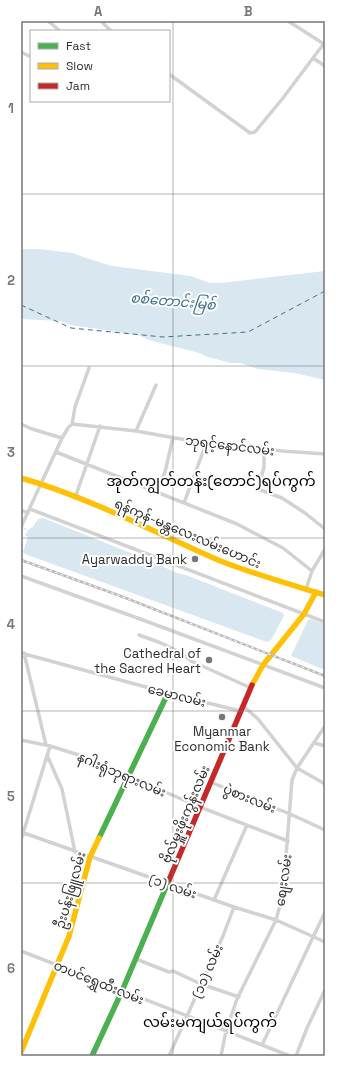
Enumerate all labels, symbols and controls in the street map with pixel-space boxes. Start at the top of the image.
text: A [94,3,103,20]
text: B [244,3,253,20]
legend [30,30,170,102]
text: Fast [66,38,91,54]
text: Slow [66,58,93,74]
text: Jam [66,78,90,94]
text: 1 [8,100,14,117]
text: 2 [7,272,15,289]
water label: စစ်တောင်းမြစ် [129,287,218,317]
street label: ဘုရင့်နောင်လမ်း [184,432,276,461]
text: 3 [7,444,15,461]
district label: အုတ်ကျွတ်တန်း(တောင်)ရပ်ကွက် [106,471,316,494]
street label: ရန်ကုန်-မန္တလေးလမ်းဟောင်း [111,495,264,574]
place label: Ayarwaddy Bank [82,551,187,568]
marker: Ayarwaddy Bank [190,554,200,564]
text: 4 [7,616,15,633]
place label: Cathedral of the Sacred Heart [94,645,201,677]
marker: Cathedral of the Sacred Heart [204,655,214,665]
street label: ခေမာလမ်း [146,680,208,711]
marker: Myanmar Economic Bank [217,712,227,722]
place label: Myanmar Economic Bank [174,723,270,755]
street label: နဂါးရုံဘုရားလမ်း [74,748,169,803]
street label: ဗိုလ်မှူးဖိုးကွန်းလမ်း [157,763,216,866]
street label: ပွဲစားလမ်း [220,780,279,819]
text: 5 [7,788,15,805]
street label: ဦးပန်းဖြူလမ်း [51,850,92,931]
street label: စျေးလမ်း [271,853,298,908]
street label: (၁) လမ်း [147,870,199,903]
street label: (၁၁) လမ်း [188,942,227,1001]
street label: တပင်ရွှေထီးလမ်း [50,957,146,1010]
text: 6 [7,960,15,977]
district label: လမ်းမကျယ်ရပ်ကွက် [143,1012,277,1034]

